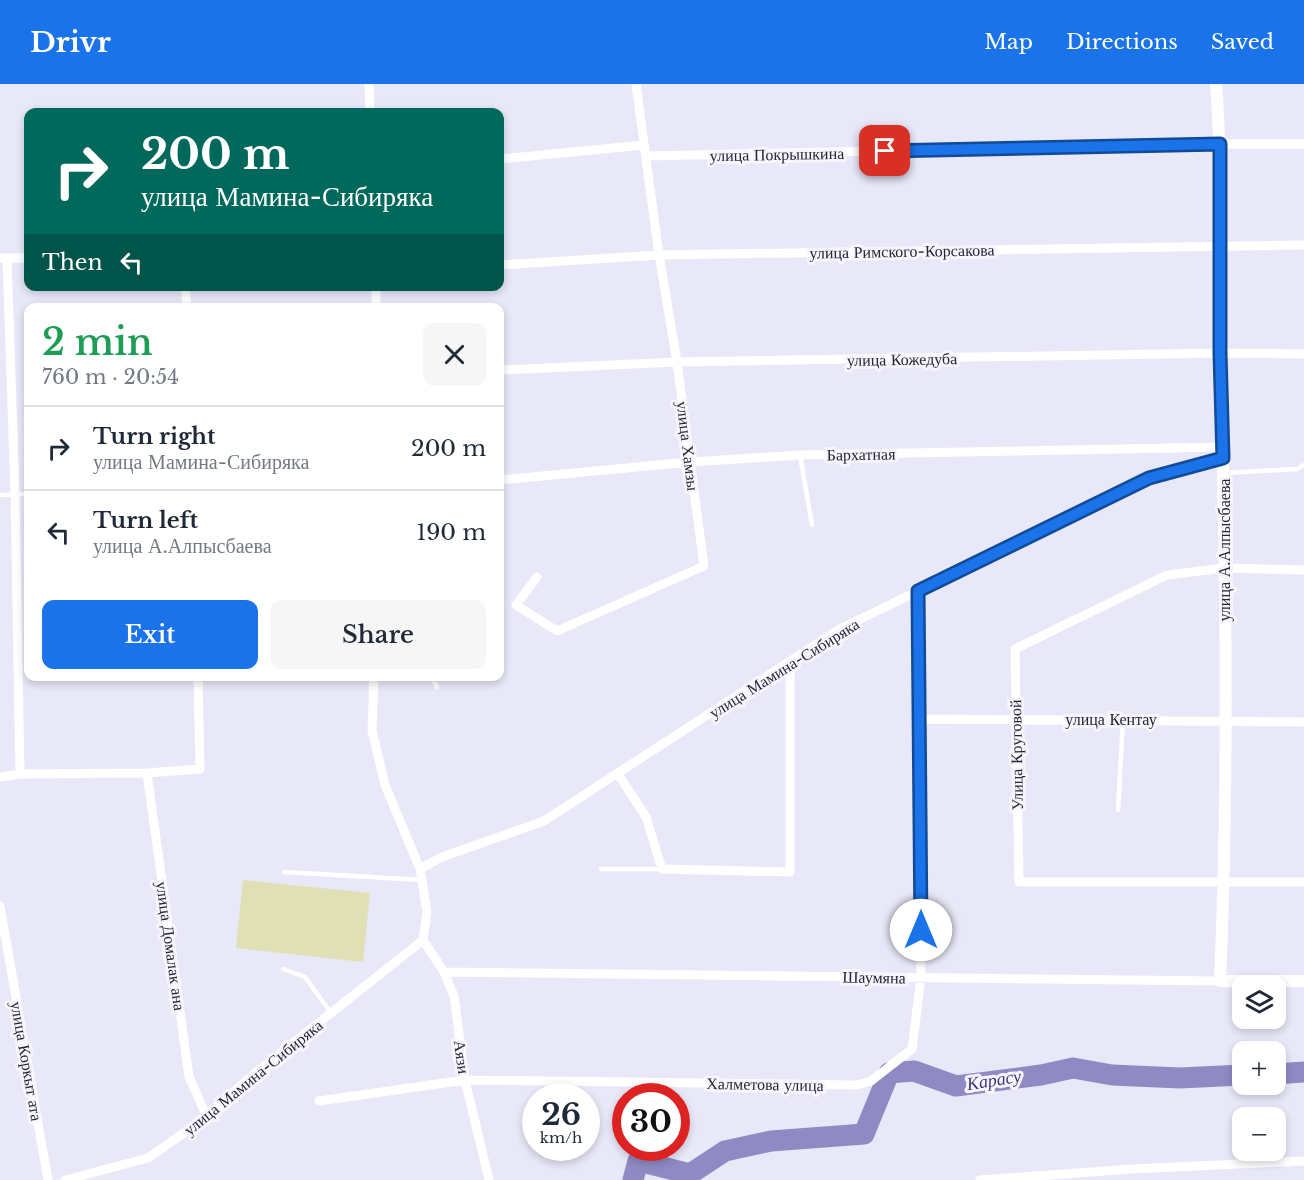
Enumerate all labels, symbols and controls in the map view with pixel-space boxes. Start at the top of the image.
text: Drivr [30,25,111,60]
text: Map [984,29,1033,55]
text: Directions [1066,29,1178,55]
text: Saved [1211,29,1274,55]
pin [859,125,910,176]
text: 200 m [141,128,289,180]
icon: right [42,132,120,210]
icon: arrive [868,134,901,167]
street label: улица Покрышкина [710,143,844,165]
text: улица Мамина-Сибиряка [141,180,433,213]
street label: улица Римского-Корсакова [809,239,995,263]
icon: left [115,246,148,279]
text: Then [42,249,103,276]
text: 2 min [42,320,153,365]
button: close [423,323,486,386]
street label: улица Кожедуба [847,348,957,370]
text: 760 m · 20:54 [42,365,179,389]
street label: улица Хамзы [673,400,703,492]
text: Turn right [93,423,215,450]
icon: right [42,432,75,465]
text: 200 m [411,435,486,462]
street label: Бархатная [826,443,896,465]
text: улица Мамина-Сибиряка [93,450,309,474]
street label: улица А.Алпысбаева [1214,479,1234,621]
text: Turn left [93,507,198,534]
icon: left [42,516,75,549]
text: 190 m [416,519,486,546]
text: улица А.Алпысбаева [93,534,272,558]
button: Exit [42,600,258,669]
button: Share [270,600,486,669]
street label: улица Мамина-Сибиряка [705,614,863,722]
street label: Улица Круговой [1005,699,1027,811]
street label: улица Кентау [1065,709,1157,729]
street label: улица Домалак ана [152,880,190,1012]
position arrow [889,898,953,962]
street label: Шаумяна [842,966,906,988]
map controls [1232,975,1286,1161]
button: layers [1232,975,1286,1029]
street label: улица Коркыт ата [7,1000,47,1122]
street label: улица Мамина-Сибиряка [179,1015,327,1139]
street label: Аязи [450,1039,474,1076]
button: + [1232,1041,1286,1095]
water label: Карасу [964,1065,1023,1095]
street label: Халметова улица [706,1073,824,1095]
speed limit sign: 30 [612,1083,690,1161]
text: 26 [541,1096,581,1133]
button: − [1232,1107,1286,1161]
text: km/h [540,1128,582,1147]

